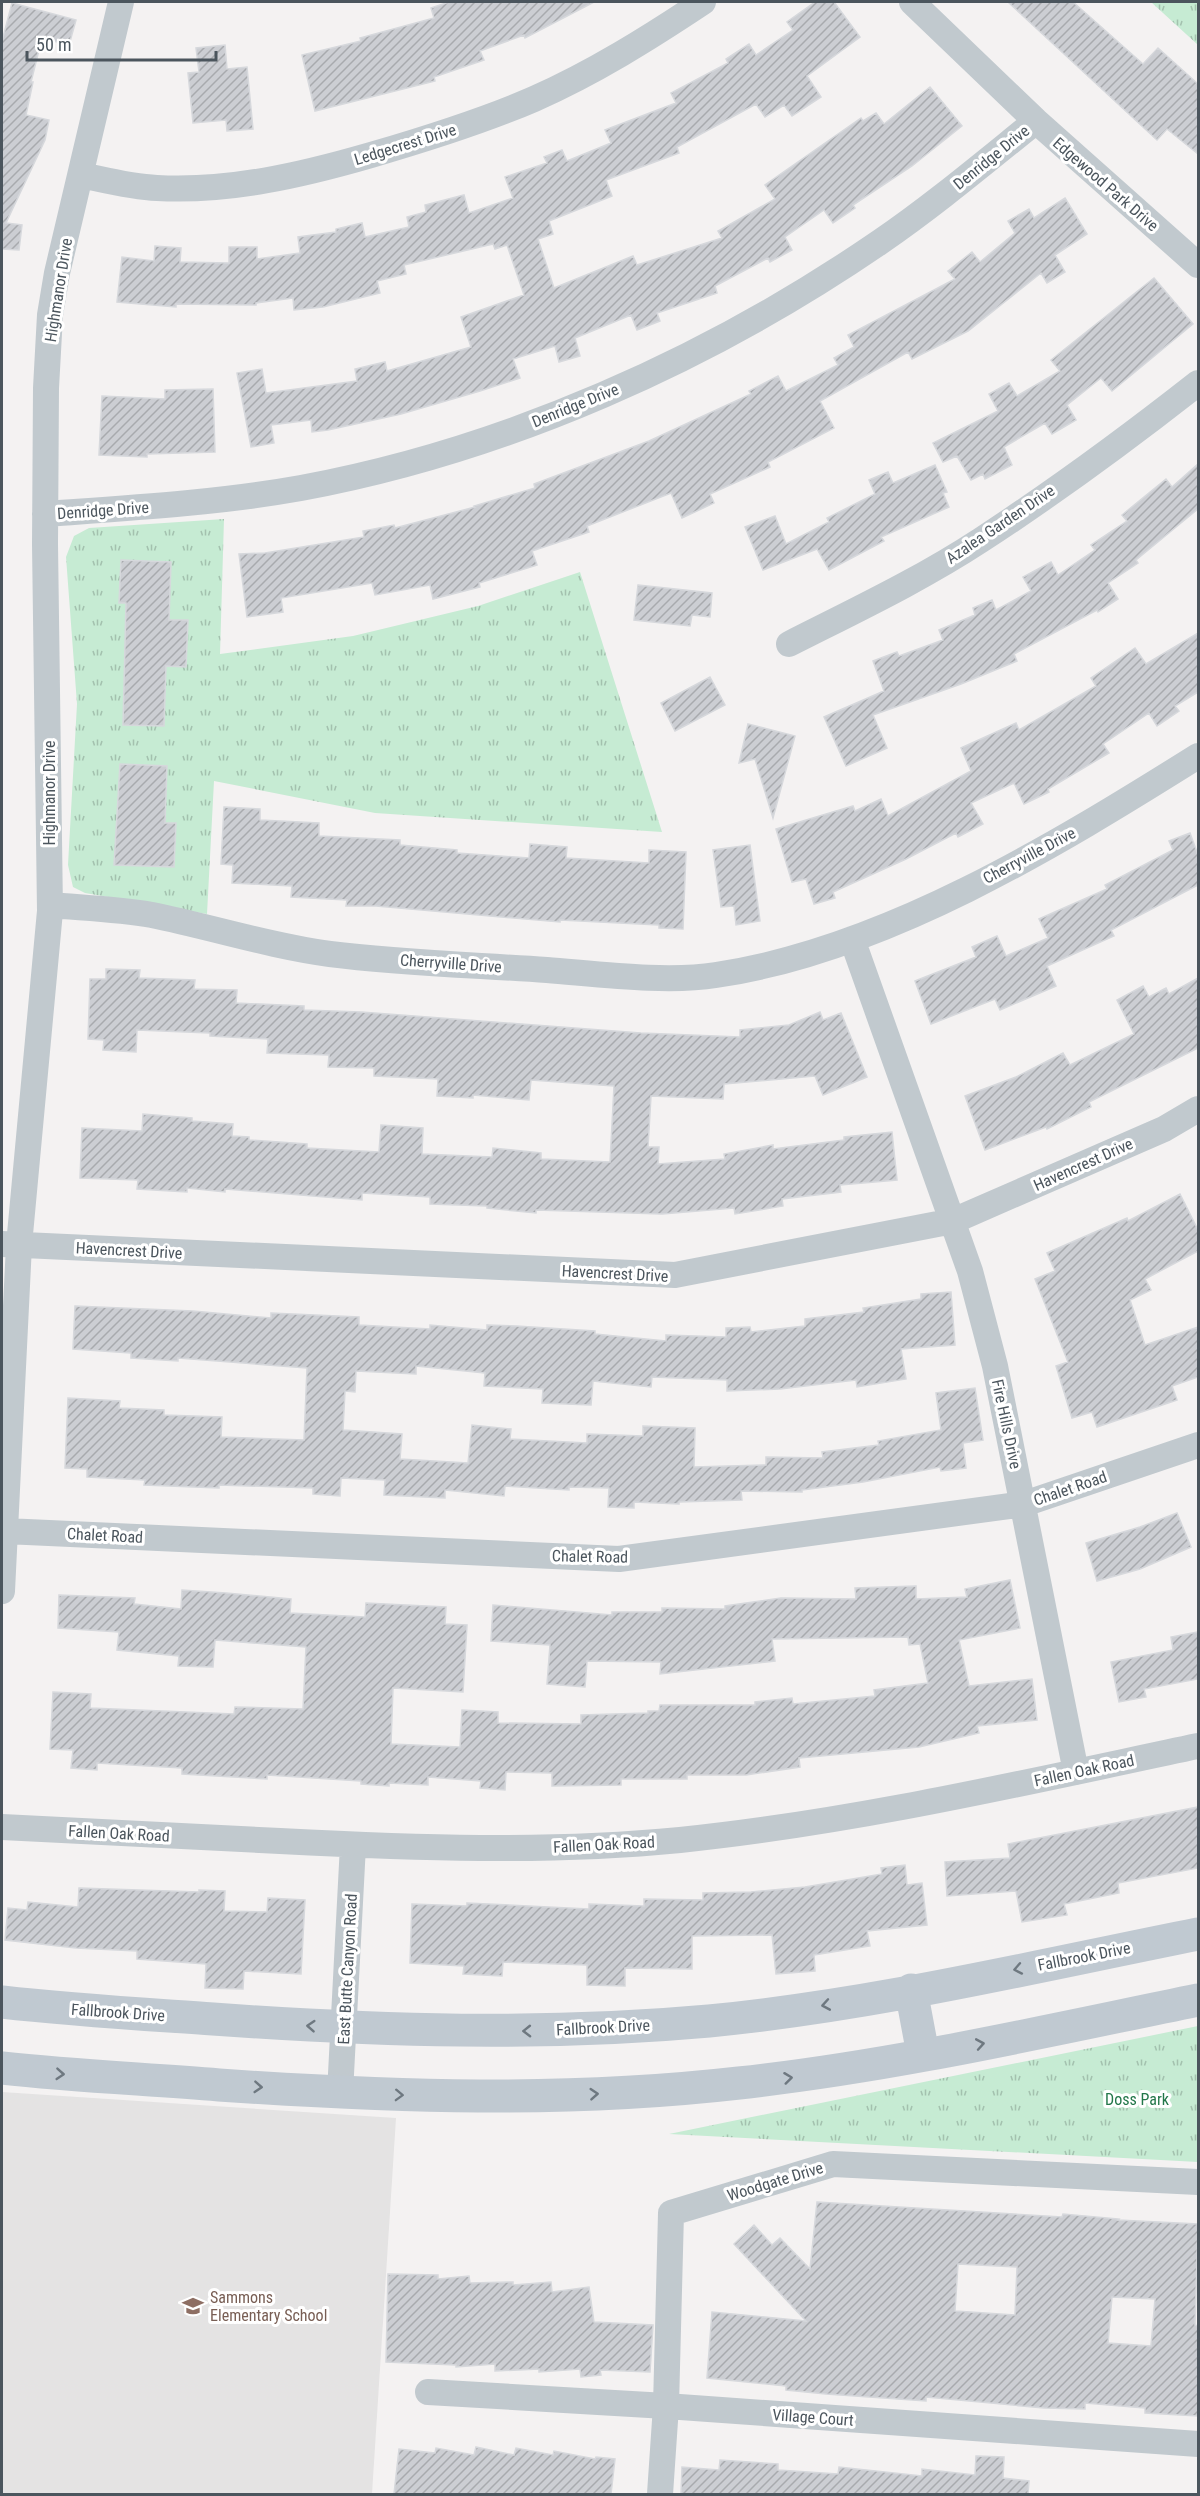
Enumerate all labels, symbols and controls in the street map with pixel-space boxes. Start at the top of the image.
scale bar [27,24,216,62]
text: 50 m [36,34,71,55]
street label: Ledgecrest Drive [352,120,458,169]
street label: Denridge Drive [950,121,1033,194]
street label: Edgewood Park Drive [1049,133,1162,235]
street label: Highmanor Drive [41,237,76,344]
street label: Denridge Drive [529,379,621,431]
street label: Azalea Garden Drive [942,481,1058,568]
street label: Denridge Drive [57,498,150,523]
street label: Highmanor Drive [40,740,59,846]
street label: Cherryville Drive [980,823,1079,888]
street label: Cherryville Drive [400,950,502,977]
street label: Havencrest Drive [1031,1134,1136,1195]
street label: Havencrest Drive [75,1238,183,1263]
street label: Havencrest Drive [561,1261,669,1286]
street label: Fire Hills Drive [988,1378,1025,1471]
street label: Chalet Road [1031,1467,1109,1510]
street label: Chalet Road [66,1524,144,1547]
street label: Chalet Road [552,1546,628,1567]
street label: Fallen Oak Road [1032,1751,1136,1790]
street label: Fallen Oak Road [68,1821,170,1846]
street label: Fallen Oak Road [553,1832,655,1857]
street label: East Butte Canyon Road [334,1893,361,2045]
street label: Fallbrook Drive [1036,1938,1132,1975]
one-way arrow [1013,1962,1023,1975]
one-way arrow [821,1998,831,2011]
street label: Fallbrook Drive [70,2000,165,2025]
street label: Fallbrook Drive [556,2016,650,2039]
one-way arrow [307,2020,316,2033]
one-way arrow [523,2025,532,2037]
one-way arrow [975,2038,985,2051]
one-way arrow [55,2067,64,2080]
one-way arrow [783,2072,793,2084]
one-way arrow [254,2081,263,2094]
one-way arrow [589,2088,598,2101]
one-way arrow [394,2089,403,2101]
park label: Doss Park [1105,2090,1170,2109]
street label: Woodgate Drive [725,2158,825,2205]
place label: Sammons Elementary School [210,2288,327,2325]
school or university icon: Sammons Elementary School [181,2294,205,2318]
street label: Village Court [772,2405,855,2430]

